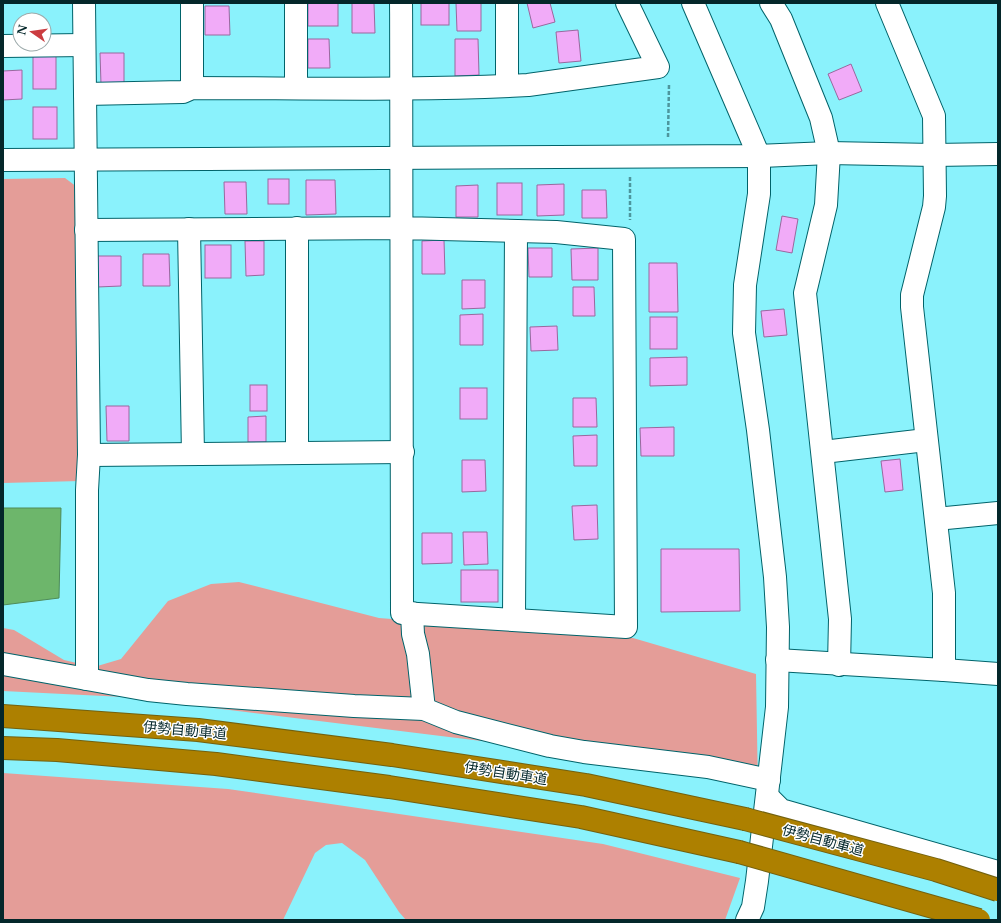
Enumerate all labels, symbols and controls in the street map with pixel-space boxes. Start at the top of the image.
north arrow [12,12,52,52]
text: N [14,22,30,36]
street label: 伊勢自動車道 [142,717,228,743]
street label: 伊勢自動車道 [463,758,549,788]
street label: 伊勢自動車道 [780,820,866,860]

